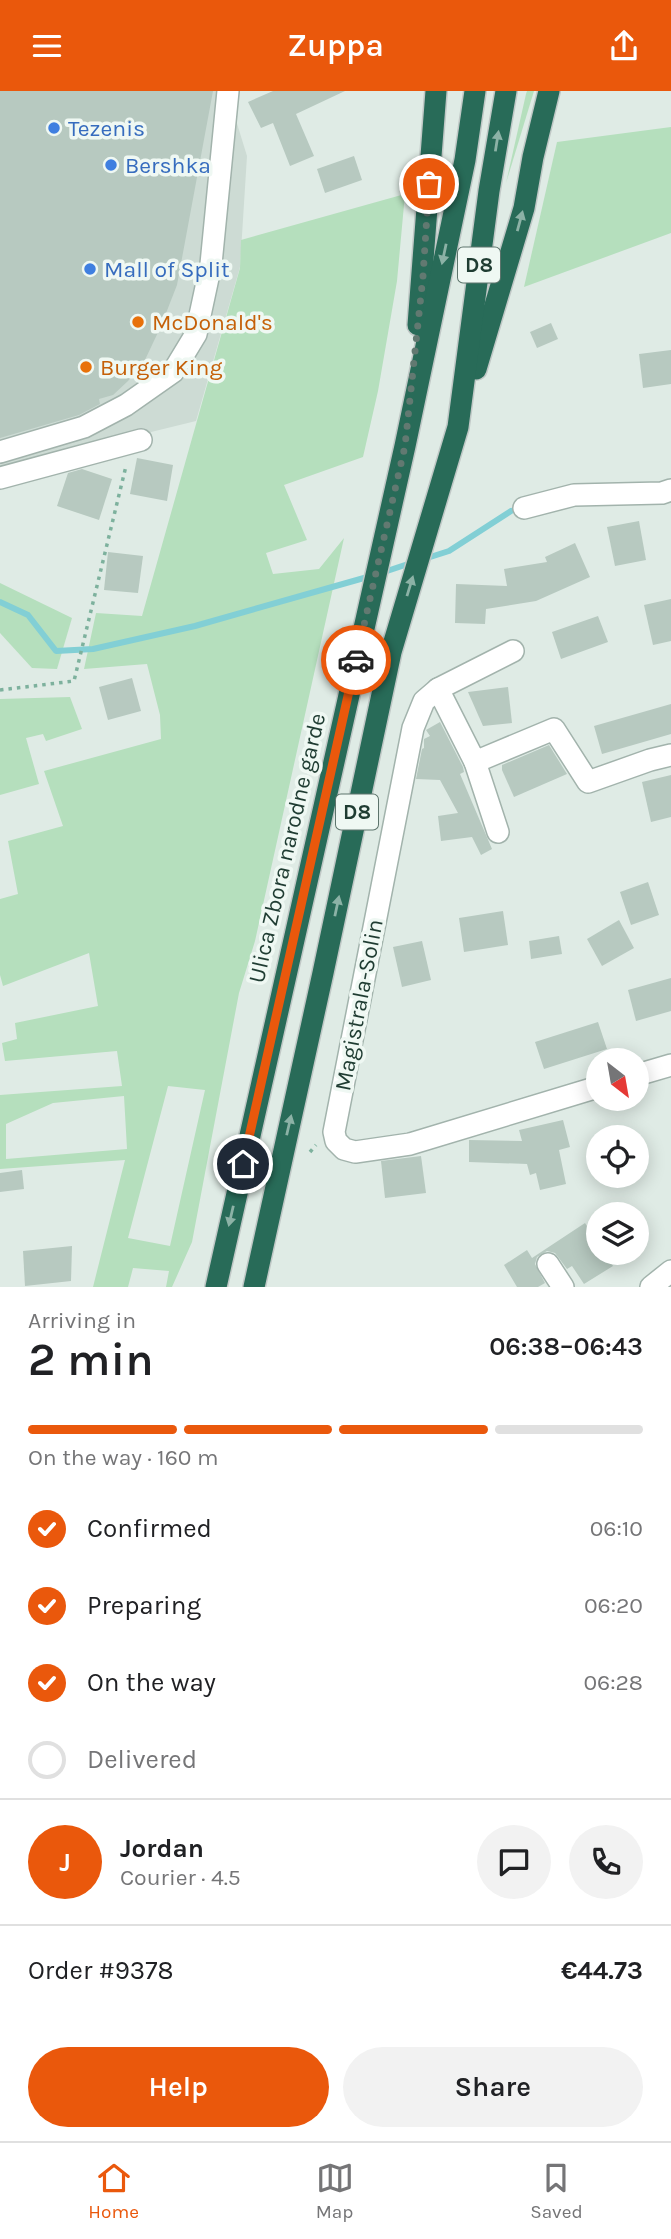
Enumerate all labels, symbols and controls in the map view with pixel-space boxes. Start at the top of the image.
icon: menu [28,27,66,65]
text: Zuppa [287,27,384,64]
icon: share [605,27,643,65]
place label: Tezenis [68,115,145,142]
marker: Tezenis [46,120,62,136]
one-way arrow [492,130,503,152]
place label: Bershka [125,152,211,179]
pin [399,154,459,214]
marker: Bershka [103,157,119,173]
icon: bag [410,165,448,203]
one-way arrow [515,210,526,232]
one-way arrow [439,243,450,265]
road number: D8 [458,247,500,283]
place label: Mall of Split [104,256,230,283]
marker: Mall of Split [82,261,98,277]
place label: McDonald's [152,309,273,336]
marker: McDonald's [130,314,146,330]
place label: Burger King [100,354,222,381]
marker: Burger King [78,359,94,375]
one-way arrow [406,575,416,596]
courier [321,625,391,695]
icon: car [337,641,375,679]
street label: Ulica Zbora narodne garde [243,710,331,986]
road number: D8 [336,795,378,829]
one-way arrow [332,895,343,917]
street label: Magistrala-Solin [329,917,389,1093]
north arrow [586,1048,649,1111]
map controls [586,1048,649,1265]
one-way arrow [284,1114,295,1136]
button: locate [586,1125,649,1188]
pin [213,1134,273,1194]
icon: home [224,1145,262,1183]
button: layers [586,1202,649,1265]
one-way arrow [226,1205,237,1227]
text: Arriving in [28,1307,136,1334]
text: 06:38–06:43 [489,1331,643,1362]
text: 2 min [28,1333,154,1387]
text: On the way · 160 m [28,1444,218,1471]
icon: check [28,1510,66,1548]
text: Confirmed [87,1513,212,1544]
text: 06:10 [590,1515,643,1542]
icon: check [28,1587,66,1625]
text: Preparing [87,1590,201,1621]
text: 06:20 [584,1592,643,1619]
icon: check [28,1664,66,1702]
text: On the way [87,1667,216,1698]
text: 06:28 [583,1669,643,1696]
text: Delivered [87,1744,197,1775]
button: chat [477,1825,551,1899]
button: phone [569,1825,643,1899]
text: Jordan [120,1833,204,1864]
text: J [59,1847,71,1878]
text: Courier · 4.5 [120,1864,241,1891]
text: Order #9378 [28,1955,173,1986]
text: €44.73 [561,1955,643,1986]
button: Help [28,2047,329,2127]
button: Share [343,2047,643,2127]
tab: Home [88,2159,139,2223]
tab: Map [316,2159,354,2223]
tab: Saved [530,2159,583,2223]

